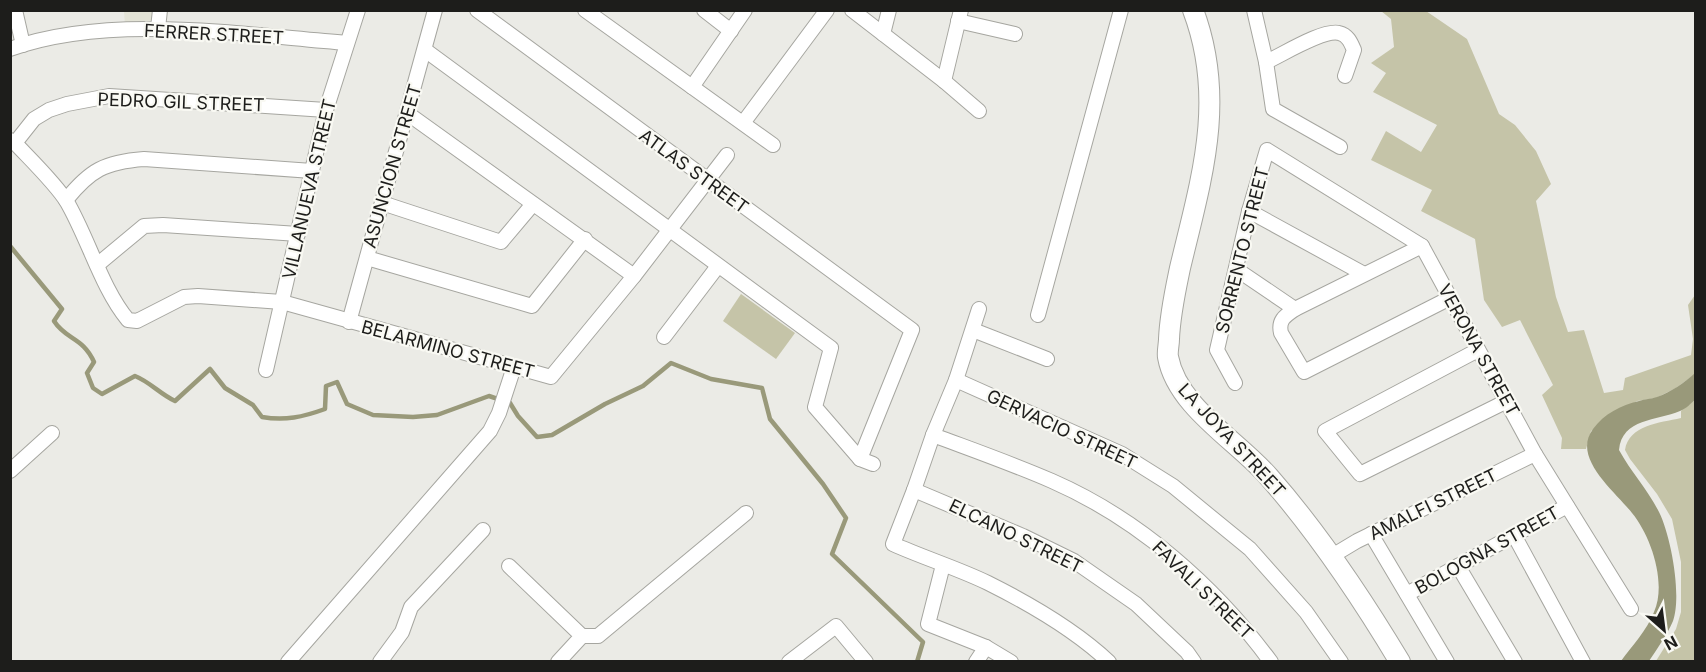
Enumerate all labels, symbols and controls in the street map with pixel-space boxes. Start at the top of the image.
street label: FERRER STREET [143,20,285,48]
street label: ASUNCION STREET [359,82,425,250]
street label: PEDRO GIL STREET [97,89,265,115]
street label: VILLANUEVA STREET [278,97,340,281]
street label: ATLAS STREET [635,124,753,218]
street label: SORRENTO STREET [1211,165,1273,335]
street label: VERONA STREET [1434,280,1524,420]
street label: BELARMINO STREET [359,316,537,382]
street label: LA JOYA STREET [1174,379,1290,501]
street label: GERVACIO STREET [984,385,1140,473]
street label: AMALFI STREET [1366,464,1500,544]
street label: ELCANO STREET [946,495,1086,577]
street label: BOLOGNA STREET [1411,502,1563,598]
street label: FAVALI STREET [1148,537,1258,643]
north arrow [1634,600,1694,660]
text: N [1661,632,1681,655]

